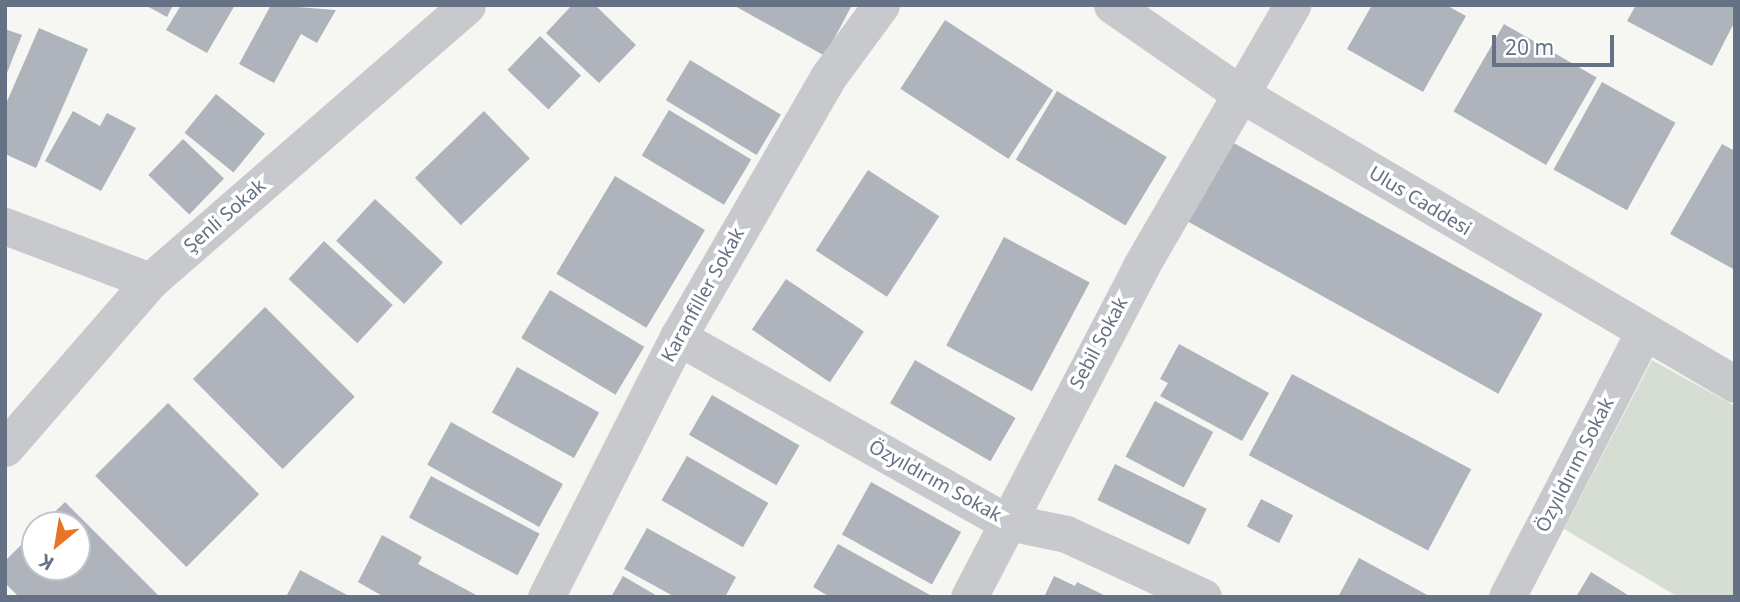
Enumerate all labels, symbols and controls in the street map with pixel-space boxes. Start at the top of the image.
scale bar [1495,21,1618,65]
text: 20 m [1505,33,1554,61]
street label: Ulus Caddesi [1365,162,1475,240]
street label: Şenli Sokak [180,174,270,258]
street label: Karanfiller Sokak [657,224,749,366]
street label: Sebil Sokak [1065,293,1133,393]
street label: Özyıldırım Sokak [1531,394,1619,536]
street label: Özyıldırım Sokak [865,435,1005,527]
north arrow [21,511,91,581]
text: K [35,548,58,577]

